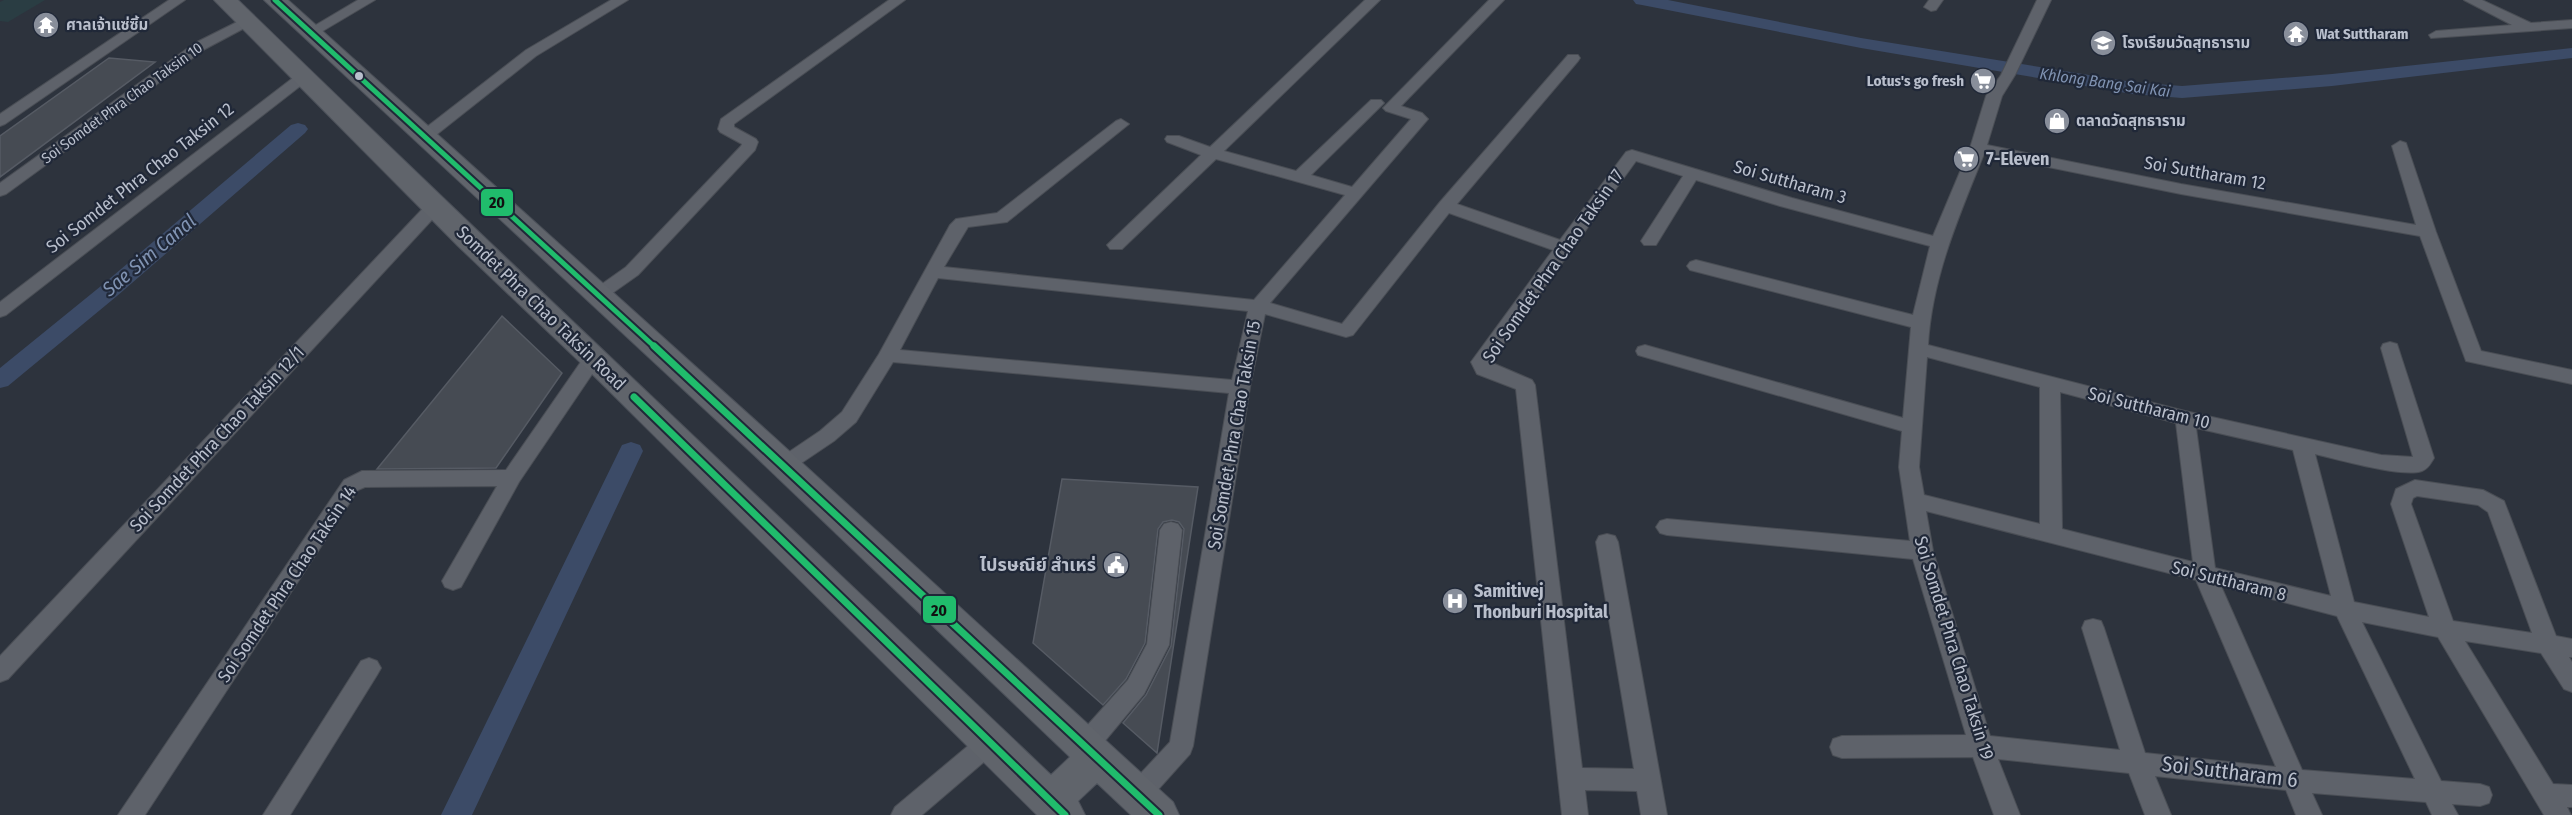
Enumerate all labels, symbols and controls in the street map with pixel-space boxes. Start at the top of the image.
temple icon: ศาลเจ้าแซ่ซิ้ม [31,10,61,40]
place label: ศาลเจ้าแซ่ซิ้ม [66,15,148,34]
temple icon: Wat Suttharam [2281,19,2311,49]
place label: Wat Suttharam [2316,25,2408,43]
school or university icon: โรงเรียนวัดสุทธาราม [2088,28,2118,58]
place label: โรงเรียนวัดสุทธาราม [2122,34,2250,52]
street label: Soi Somdet Phra Chao Taksin 10 [38,39,206,167]
water label: Khlong Bang Sai Kai [2038,64,2171,101]
supermarket icon: Lotus's go fresh [1968,66,1998,96]
unlabelled marker [353,70,365,82]
place label: Lotus's go fresh [1867,72,1964,90]
street label: Soi Somdet Phra Chao Taksin 12 [42,98,238,258]
shop icon: ตลาดวัดสุทธาราม [2042,106,2072,136]
place label: ตลาดวัดสุทธาราม [2076,112,2186,130]
supermarket icon: 7-Eleven [1951,144,1981,174]
place label: 7-Eleven [1986,148,2049,170]
street label: Soi Suttharam 12 [2142,151,2268,195]
street label: Soi Suttharam 3 [1731,155,1849,209]
street label: Soi Somdet Phra Chao Taksin 17 [1478,165,1628,367]
line badge: 20 [480,188,514,217]
text: 20 [488,193,505,212]
water label: Sae Sim Canal [96,209,201,302]
street label: Somdet Phra Chao Taksin Road [452,221,630,395]
street label: Soi Somdet Phra Chao Taksin 15 [1203,319,1265,551]
street label: Soi Somdet Phra Chao Taksin 12/1 [125,341,309,537]
street label: Soi Suttharam 10 [2086,382,2212,434]
street label: Soi Somdet Phra Chao Taksin 14 [213,481,361,687]
street label: Soi Somdet Phra Chao Taksin 19 [1909,534,1999,762]
public building icon: ไปรษณีย์ สำเหร่ [1101,550,1131,580]
place label: ไปรษณีย์ สำเหร่ [980,554,1096,576]
street label: Soi Suttharam 8 [2169,556,2289,606]
place label: Samitivej Thonburi Hospital [1474,580,1608,623]
hospital icon: Samitivej Thonburi Hospital [1440,586,1470,616]
line badge: 20 [922,595,957,624]
text: 20 [930,601,947,620]
street label: Soi Suttharam 6 [2161,751,2299,793]

